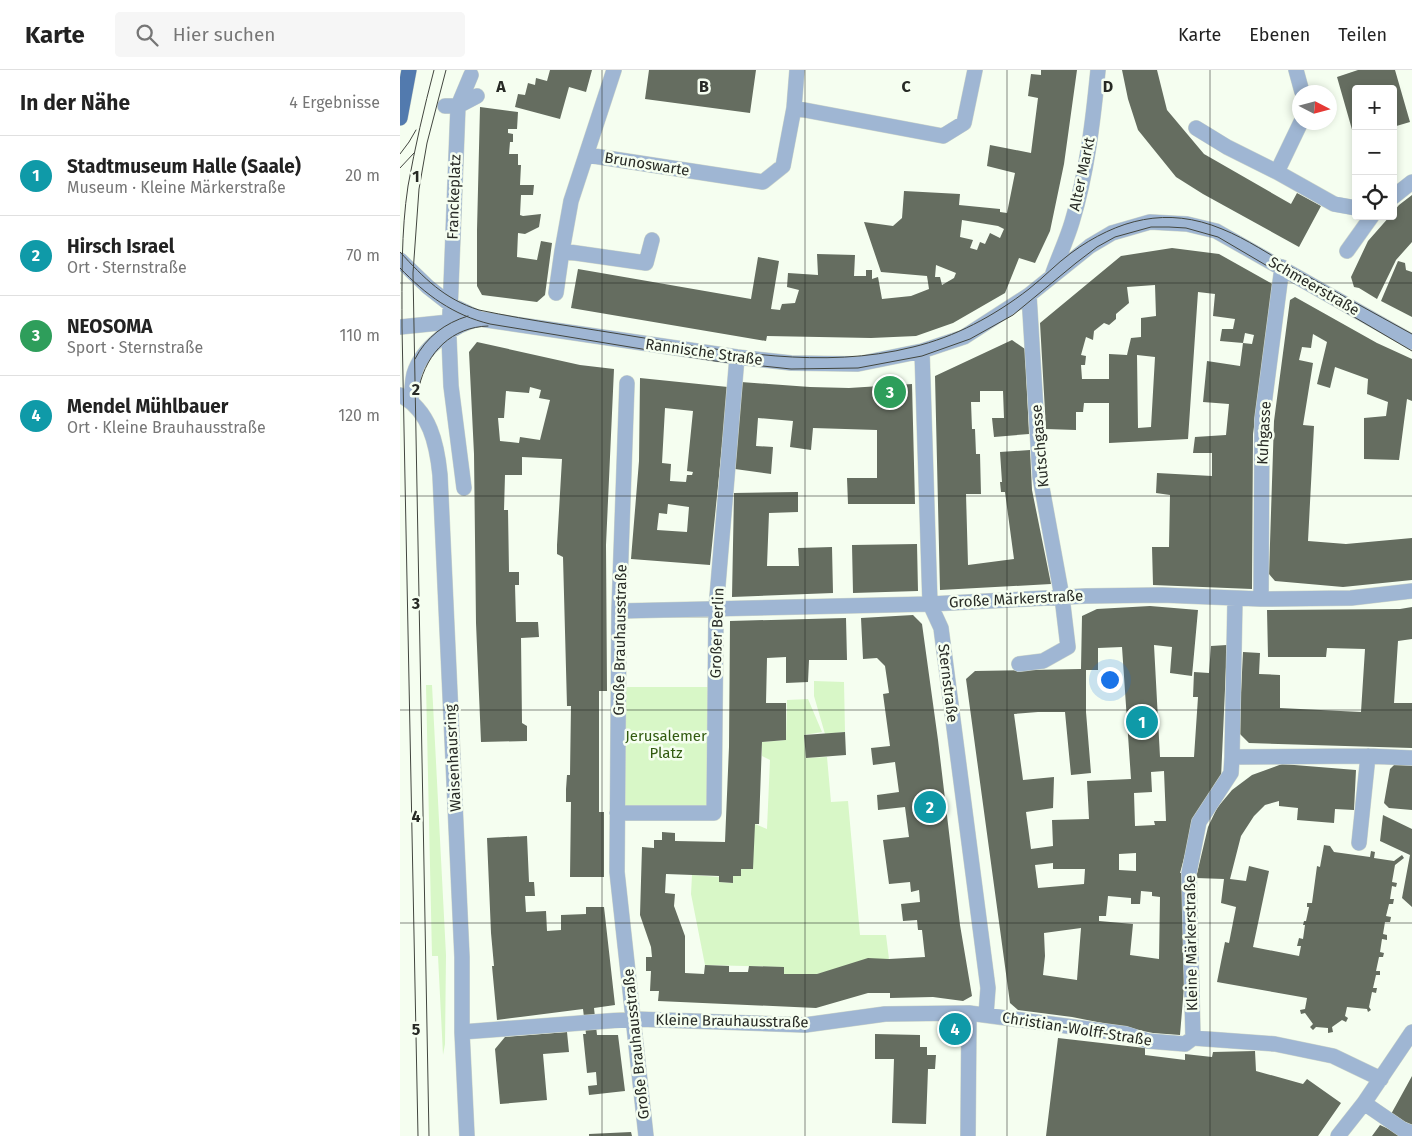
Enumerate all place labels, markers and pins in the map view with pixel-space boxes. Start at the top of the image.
pin: 3 [874,373,906,411]
pin: 1 [1126,703,1158,741]
pin: 2 [914,788,946,826]
pin: 4 [939,1010,971,1048]

